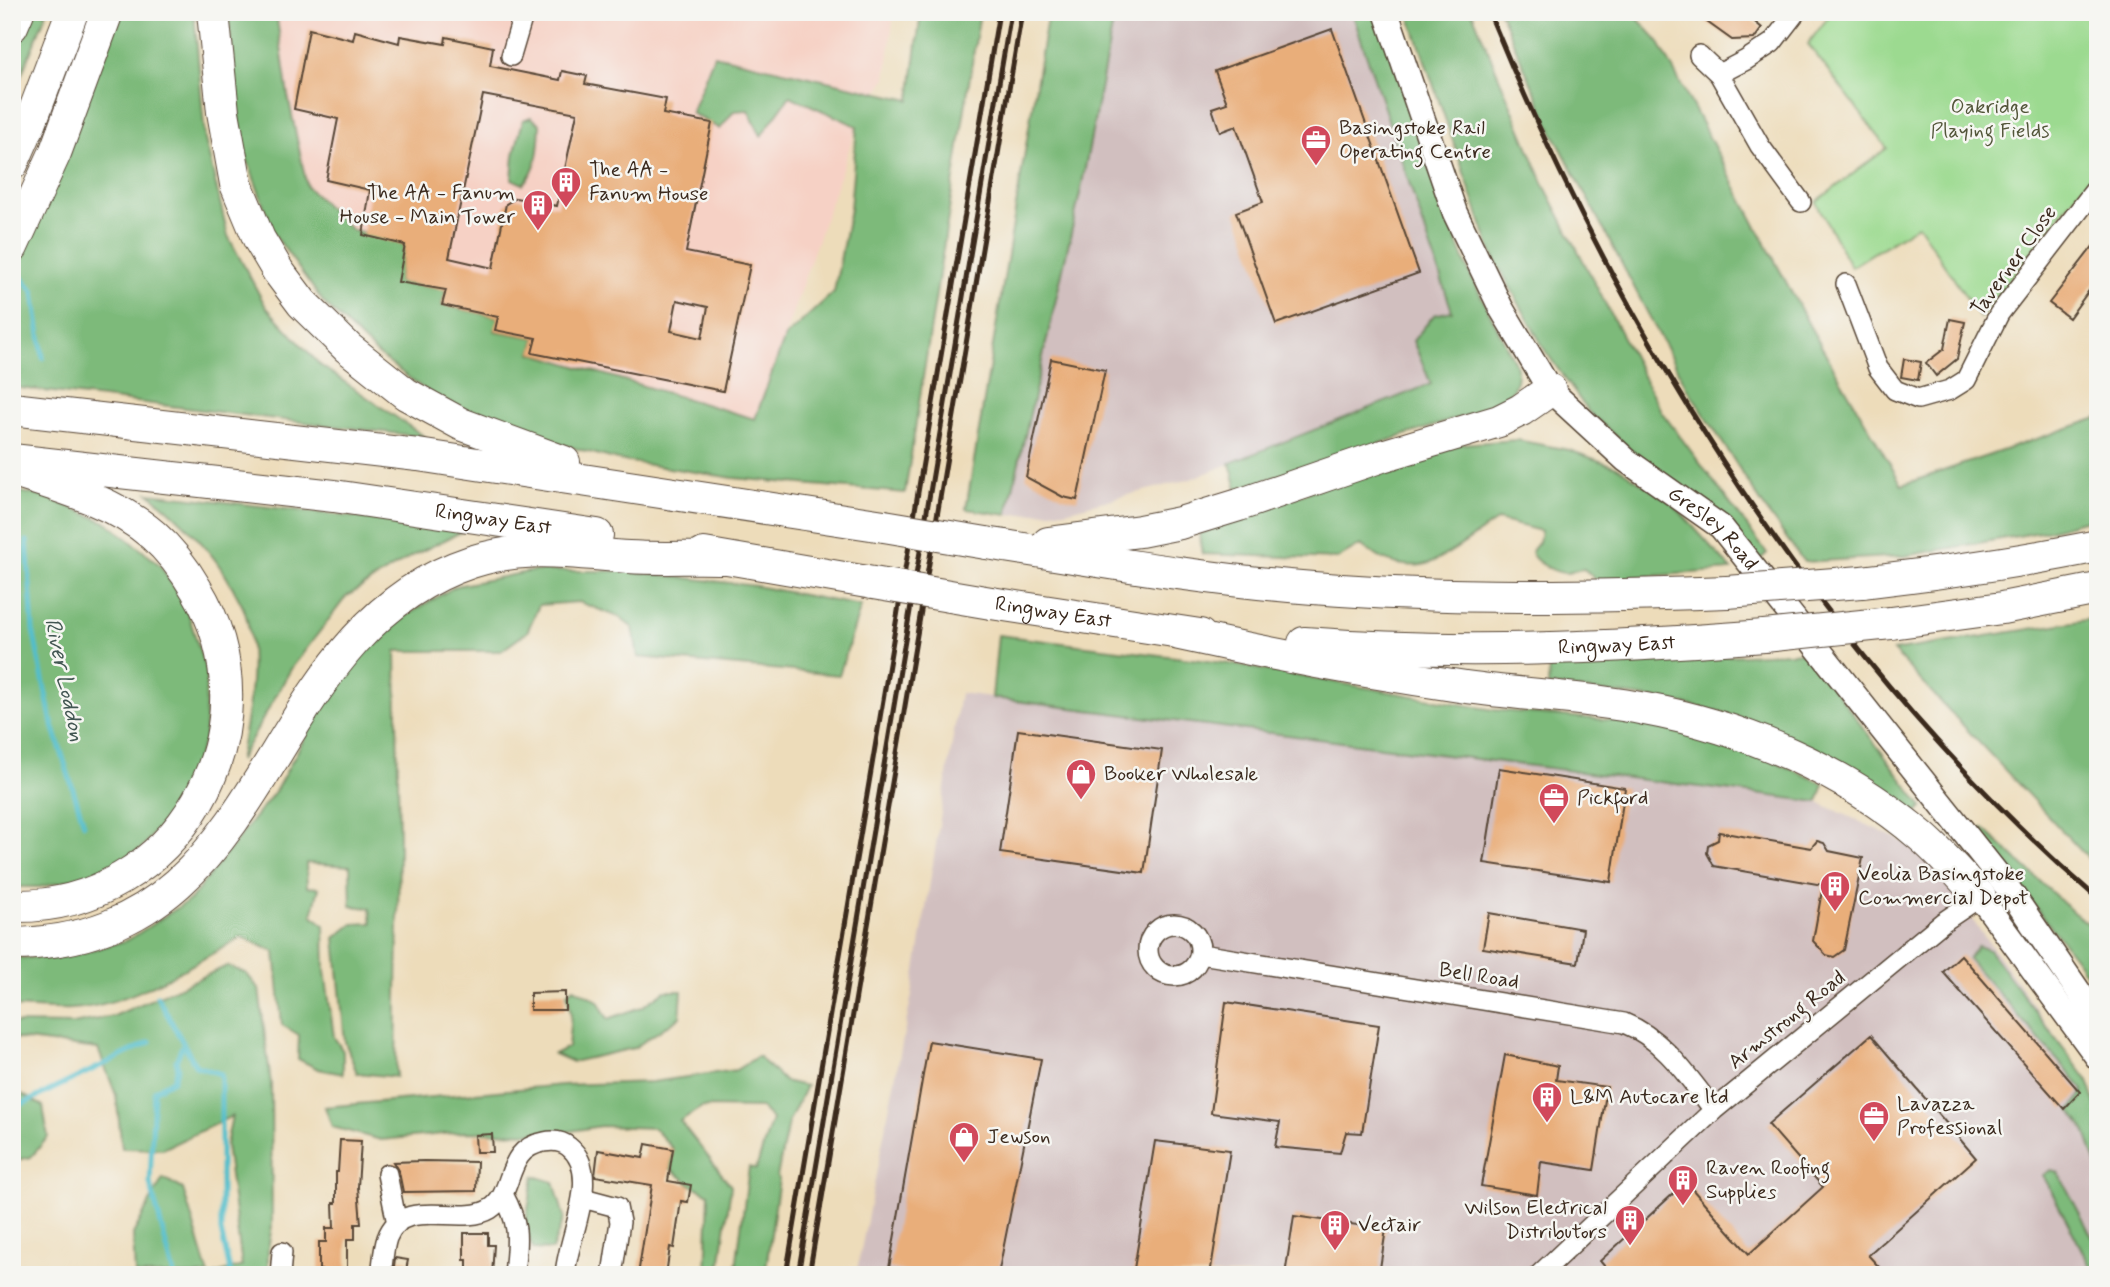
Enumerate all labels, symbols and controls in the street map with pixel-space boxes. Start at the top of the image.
park label: Oakridge Playing Fields [1931,93,2050,147]
place label: Basingstoke Rail Operating Centre [1339,114,1491,168]
office icon: Basingstoke Rail Operating Centre [1299,123,1333,167]
place label: The AA - Fanum House [589,156,708,208]
building icon: The AA - Fanum House [549,165,583,209]
place label: The AA - Fanum House - Main Tower [340,179,515,231]
building icon: The AA - Fanum House - Main Tower [521,188,555,232]
street label: Taverner Close [1964,200,2064,322]
street label: Gresley Road [1662,480,1764,577]
street label: Ringway East [433,497,554,542]
street label: Ringway East [993,590,1114,635]
water label: River Loddon [36,616,92,744]
street label: Ringway East [1558,628,1677,662]
shop icon: Booker Wholesale [1064,757,1098,801]
place label: Booker Wholesale [1104,760,1258,788]
office icon: Pickford [1537,781,1571,825]
place label: Pickford [1577,784,1648,814]
place label: Veolia Basingstoke Commercial Depot [1858,860,2028,912]
building icon: Veolia Basingstoke Commercial Depot [1818,869,1852,913]
street label: Bell Road [1437,956,1521,996]
street label: Armstrong Road [1723,964,1853,1078]
building icon: L&M Autocare ltd [1530,1080,1564,1124]
place label: L&M Autocare ltd [1570,1083,1729,1111]
place label: Lavazza Professional [1897,1090,2002,1142]
office icon: Lavazza Professional [1857,1099,1891,1143]
shop icon: Jewson [947,1120,981,1164]
place label: Jewson [987,1123,1051,1151]
place label: Raven Roofing Supplies [1706,1154,1830,1206]
building icon: Raven Roofing Supplies [1666,1163,1700,1207]
place label: Wilson Electrical Distributors [1464,1194,1607,1246]
building icon: Wilson Electrical Distributors [1613,1203,1647,1247]
building icon: Vectair [1318,1208,1352,1252]
place label: Vectair [1358,1211,1421,1239]

